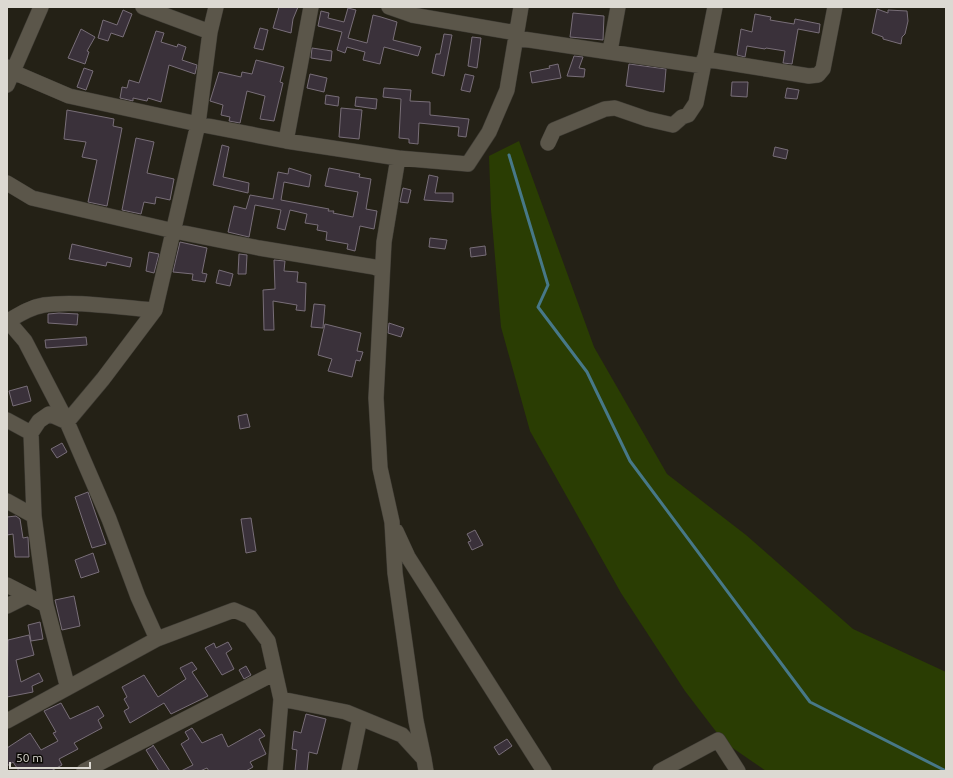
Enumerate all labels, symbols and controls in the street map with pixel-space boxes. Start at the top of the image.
scale bar [10,744,90,770]
text: 50 m [16,751,43,764]

